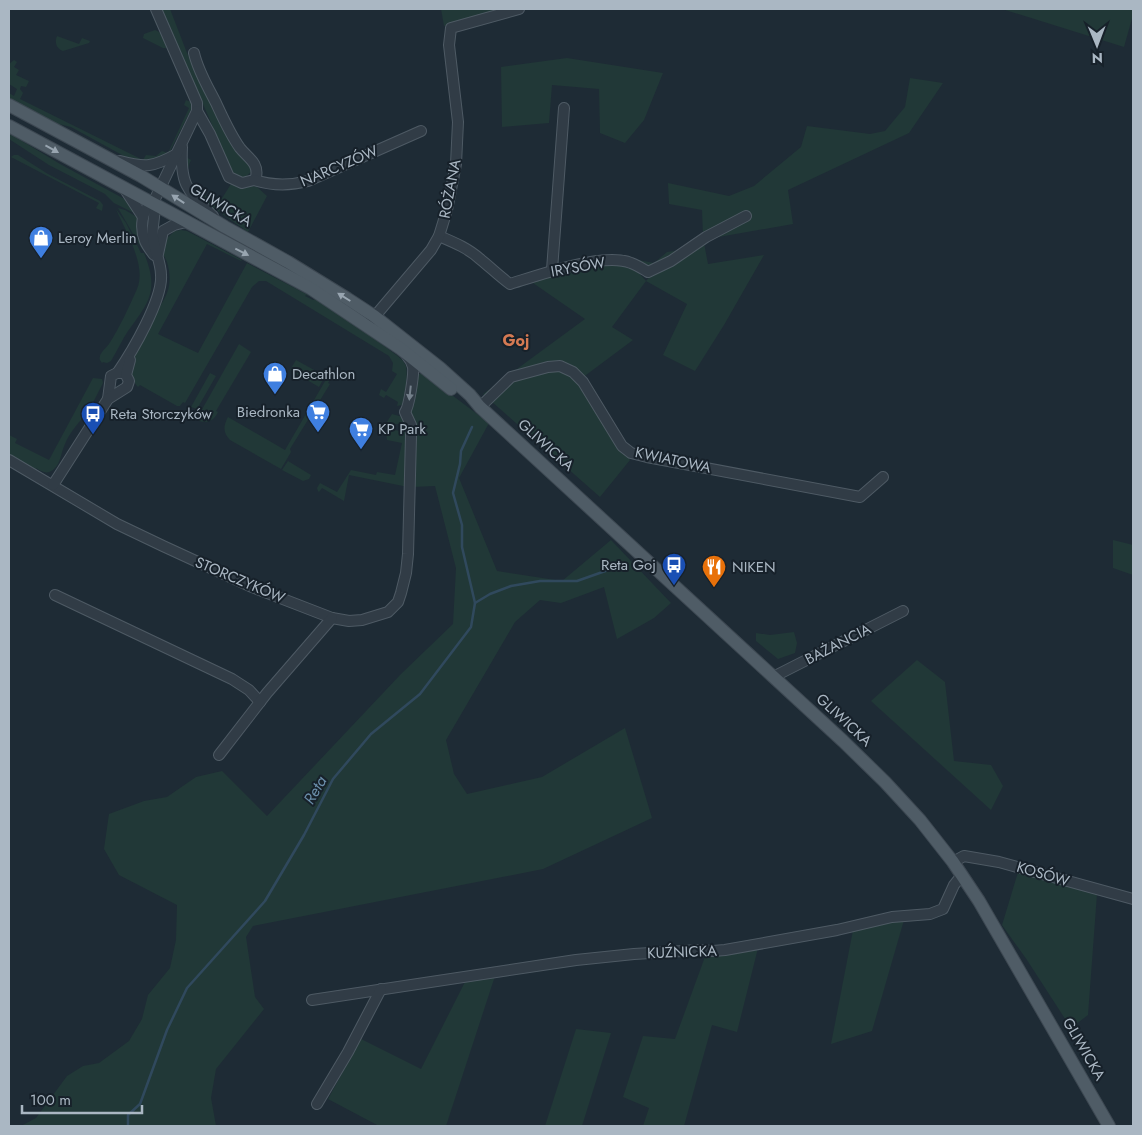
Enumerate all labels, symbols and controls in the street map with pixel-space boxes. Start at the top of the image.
north arrow [1072,20,1122,70]
text: N [1091,48,1103,68]
street label: NARCYZÓW [297,140,381,192]
one-way arrow [46,145,59,154]
street label: RÓŻANA [433,157,467,220]
street label: GLIWICKA [186,178,256,232]
one-way arrow [172,194,185,204]
shop icon: Leroy Merlin [28,225,54,259]
place label: Leroy Merlin [58,227,137,249]
one-way arrow [235,248,249,256]
street label: IRYSÓW [549,251,607,283]
one-way arrow [337,292,351,301]
district label: Goj [503,329,529,352]
shop icon: Decathlon [262,361,288,395]
place label: Decathlon [292,363,355,385]
one-way arrow [406,386,414,402]
supermarket icon: Biedronka [305,399,331,433]
bus stop icon: Reta Storczyków [80,401,106,435]
place label: Biedronka [237,401,300,423]
place label: Reta Storczyków [110,403,213,425]
street label: GLIWICKA [513,414,579,476]
supermarket icon: KP Park [348,416,374,450]
place label: KP Park [378,418,426,440]
street label: KWIATOWA [633,441,713,479]
street label: STORCZYKÓW [192,551,289,609]
bus stop icon: Reta Goj [661,552,687,586]
place label: Reta Goj [601,554,656,576]
restaurant icon: NIKEN [701,554,727,588]
place label: NIKEN [732,556,776,578]
street label: BAŻANCIA [801,618,875,670]
street label: GLIWICKA [811,688,877,752]
water label: Reta [298,771,332,808]
street label: KOSÓW [1014,856,1072,892]
street label: KUŹNICKA [647,940,717,964]
street label: GLIWICKA [1057,1014,1111,1085]
scale bar [22,1082,142,1114]
text: 100 m [30,1089,71,1111]

